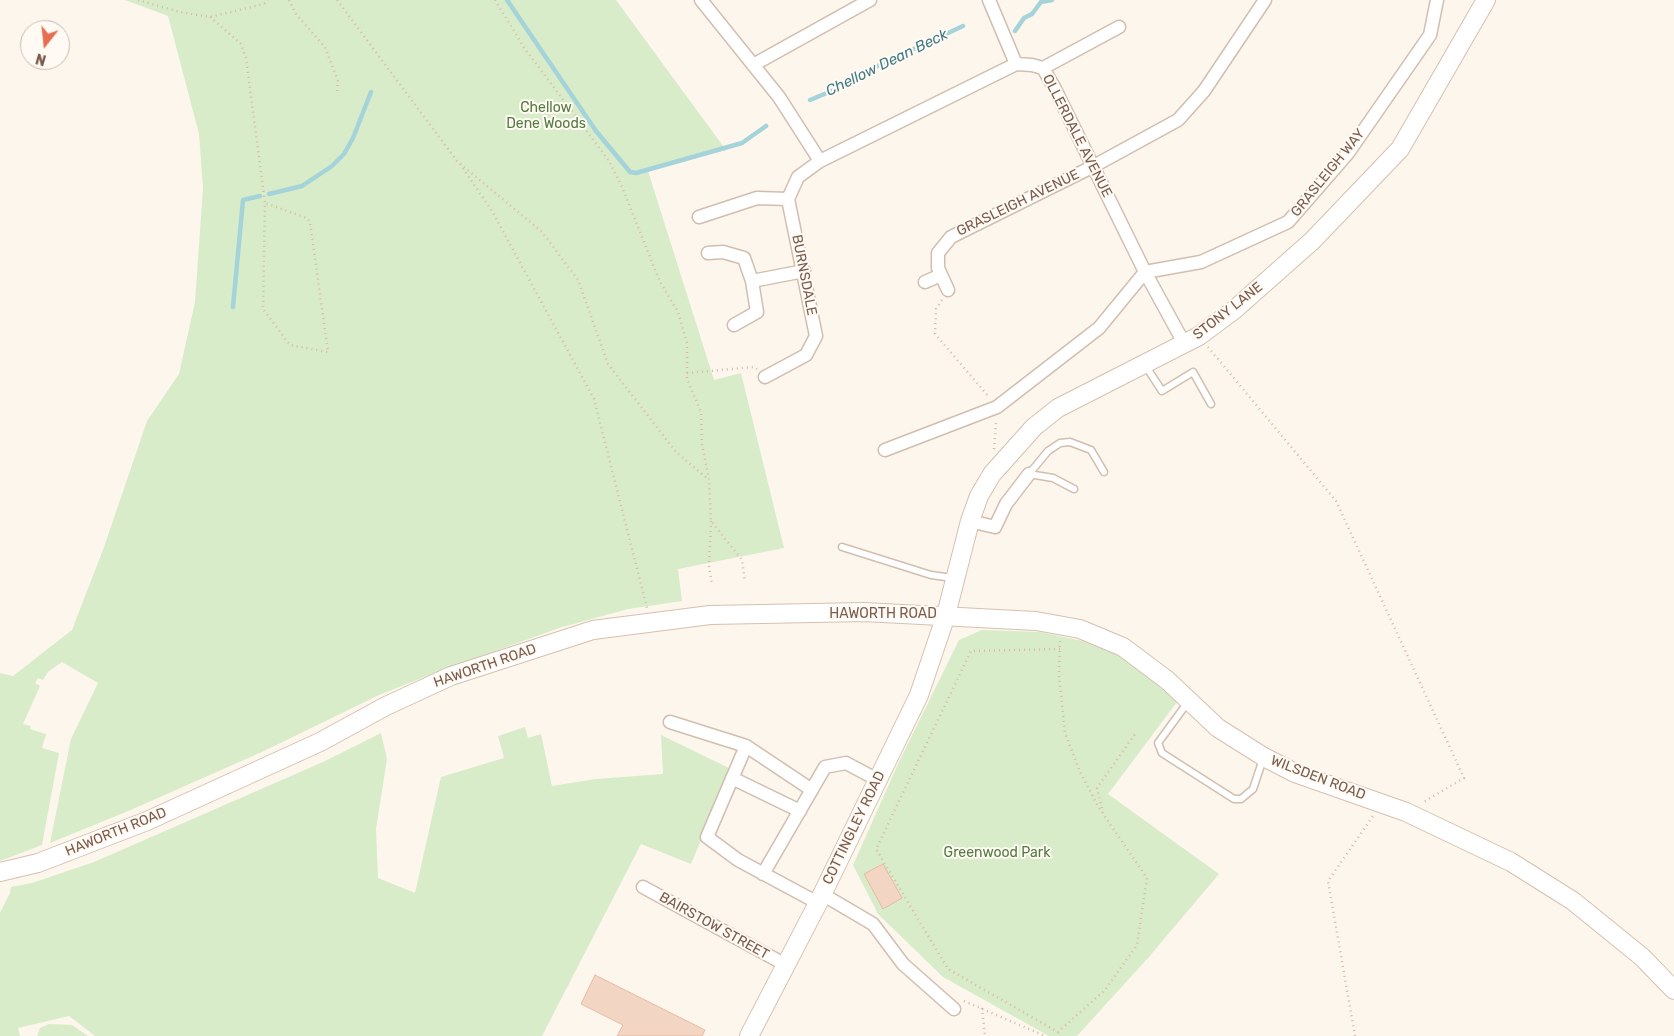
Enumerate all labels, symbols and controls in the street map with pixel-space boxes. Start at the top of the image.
north arrow [20,20,70,70]
water label: Chellow Dean Beck [823,26,951,100]
text: N [34,49,48,69]
street label: OLLERDALE AVENUE [1039,72,1115,200]
park label: Chellow Dene Woods [506,100,586,132]
street label: GRASLEIGH WAY [1287,126,1369,220]
street label: GRASLEIGH AVENUE [954,166,1082,240]
street label: BURNSDALE [788,233,820,317]
street label: STONY LANE [1190,279,1266,343]
street label: HAWORTH ROAD [829,606,937,622]
street label: HAWORTH ROAD [431,641,539,691]
street label: WILSDEN ROAD [1268,752,1368,804]
street label: COTTINGLEY ROAD [819,768,889,888]
street label: HAWORTH ROAD [63,804,169,860]
park label: Greenwood Park [944,845,1050,861]
street label: BAIRSTOW STREET [656,889,772,963]

